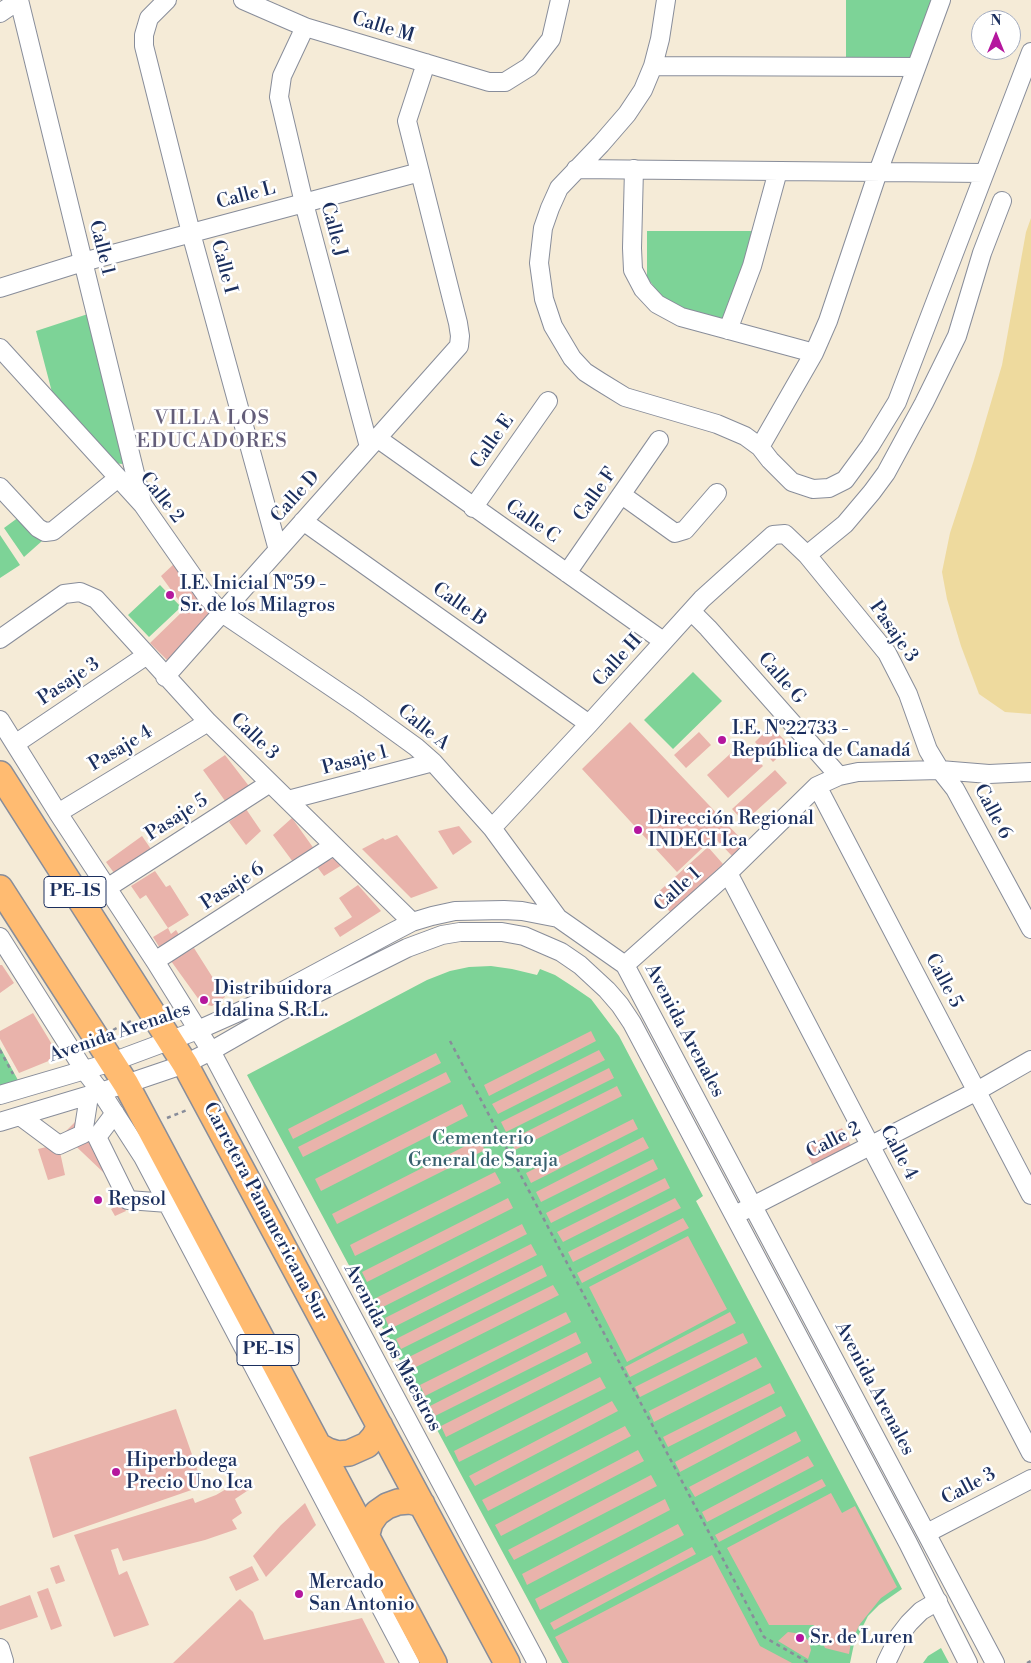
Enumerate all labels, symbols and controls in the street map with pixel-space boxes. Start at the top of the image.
street label: Calle M [349,8,417,48]
north arrow [971,10,1021,60]
text: N [990,12,1002,30]
street label: Calle L [214,177,278,215]
street label: Calle J [315,200,351,260]
street label: Calle 1 [83,218,119,278]
street label: Calle I [205,238,241,296]
district label: VILLA LOS EDUCADORES [135,407,289,454]
street label: Calle E [466,411,520,473]
street label: Calle F [569,464,623,526]
street label: Calle D [267,466,325,528]
street label: Calle 2 [134,468,188,528]
street label: Calle C [501,495,563,549]
place label: I.E. Inicial Nº59 - Sr. de los Milagros [180,573,335,617]
street label: Calle B [428,578,490,632]
marker: I.E. Inicial Nº59 - Sr. de los Milagros [164,589,176,601]
street label: Pasaje 3 [864,597,922,667]
street label: Calle H [589,630,647,692]
street label: Calle G [752,648,810,710]
street label: Pasaje 3 [34,653,104,711]
street label: Calle A [392,700,454,756]
street label: Calle 3 [225,709,283,765]
place label: I.E. Nº22733 - República de Canadá [732,718,911,762]
street label: Pasaje 4 [85,721,157,777]
marker: I.E. Nº22733 - República de Canadá [716,734,728,746]
street label: Pasaje 1 [320,741,390,781]
street label: Calle 6 [968,781,1016,843]
street label: Pasaje 5 [142,789,212,847]
place label: Dirección Regional INDECI Ica [648,808,814,852]
marker: Dirección Regional INDECI Ica [632,824,644,836]
street label: Pasaje 6 [197,858,269,916]
street label: Calle 1 [650,863,706,917]
road number: PE-1S [44,876,106,908]
street label: Calle 5 [919,950,967,1012]
street label: Avenida Arenales [639,960,729,1102]
place label: Distribuidora Idalina S.R.L. [214,978,332,1022]
marker: Distribuidora Idalina S.R.L. [198,994,210,1006]
street label: Avenida Arenales [46,998,194,1068]
street label: Carretera Panamericana Sur [198,1099,332,1325]
street label: Calle 2 [803,1118,865,1164]
street label: Calle 4 [874,1122,922,1184]
park label: Cementerio General de Saraja [408,1128,558,1172]
place label: Repsol [108,1189,166,1211]
marker: Repsol [92,1194,104,1206]
street label: Avenida Los Maestros [338,1260,446,1436]
street label: Avenida Arenales [829,1318,919,1460]
road number: PE-1S [237,1334,299,1366]
place label: Hiperbodega Precio Uno Ica [126,1450,253,1494]
street label: Calle 3 [938,1463,1000,1511]
marker: Hiperbodega Precio Uno Ica [110,1466,122,1478]
place label: Mercado San Antonio [309,1572,415,1616]
marker: Mercado San Antonio [293,1588,305,1600]
place label: Sr. de Luren [810,1627,913,1649]
marker: Sr. de Luren [794,1632,806,1644]

